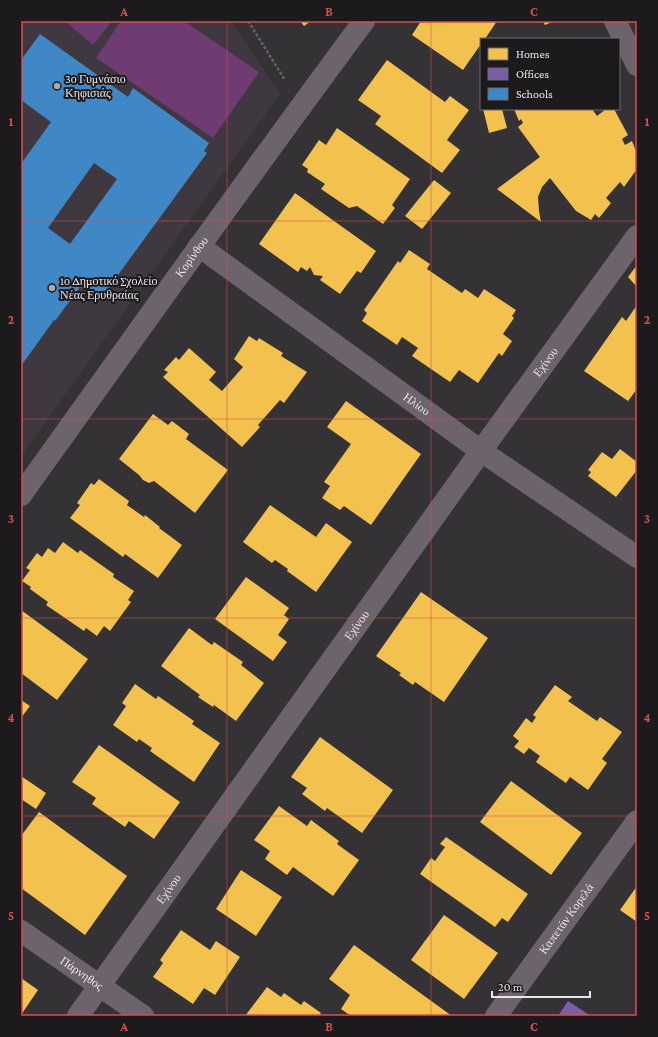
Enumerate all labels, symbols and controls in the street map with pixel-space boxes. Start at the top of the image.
text: A [119,4,128,19]
text: B [325,4,333,19]
text: C [530,4,538,19]
legend [480,38,620,110]
text: Homes [516,47,550,61]
text: Offices [516,67,549,81]
place label: 3ο Γυμνάσιο Κηφισιάς [65,72,126,100]
marker: 3ο Γυμνάσιο Κηφισιάς [52,81,62,91]
text: Schools [516,87,553,101]
text: 1 [9,114,14,129]
text: 1 [645,114,650,129]
street label: Κορίνθου [172,234,211,280]
place label: 1ο Δημοτικό Σχολείο Νέας Ερυθραίας [60,274,158,302]
marker: 1ο Δημοτικό Σχολείο Νέας Ερυθραίας [47,283,57,293]
text: 2 [8,312,15,327]
text: 2 [644,312,651,327]
street label: Εχίνου [530,344,561,380]
street label: Ηλίου [400,390,433,419]
text: 3 [8,511,14,526]
text: 3 [644,511,650,526]
street label: Εχίνου [341,608,372,643]
text: 4 [7,710,15,725]
text: 4 [643,710,651,725]
street label: Εχίνου [153,871,184,907]
street label: Καπετάν Κορελά [536,880,597,957]
text: 5 [8,908,14,923]
text: 5 [644,908,650,923]
street label: Πάρνηθος [58,953,106,993]
scale bar [492,973,590,999]
text: 20 m [498,980,523,994]
text: A [119,1019,128,1034]
text: B [325,1019,333,1034]
text: C [530,1019,538,1034]

